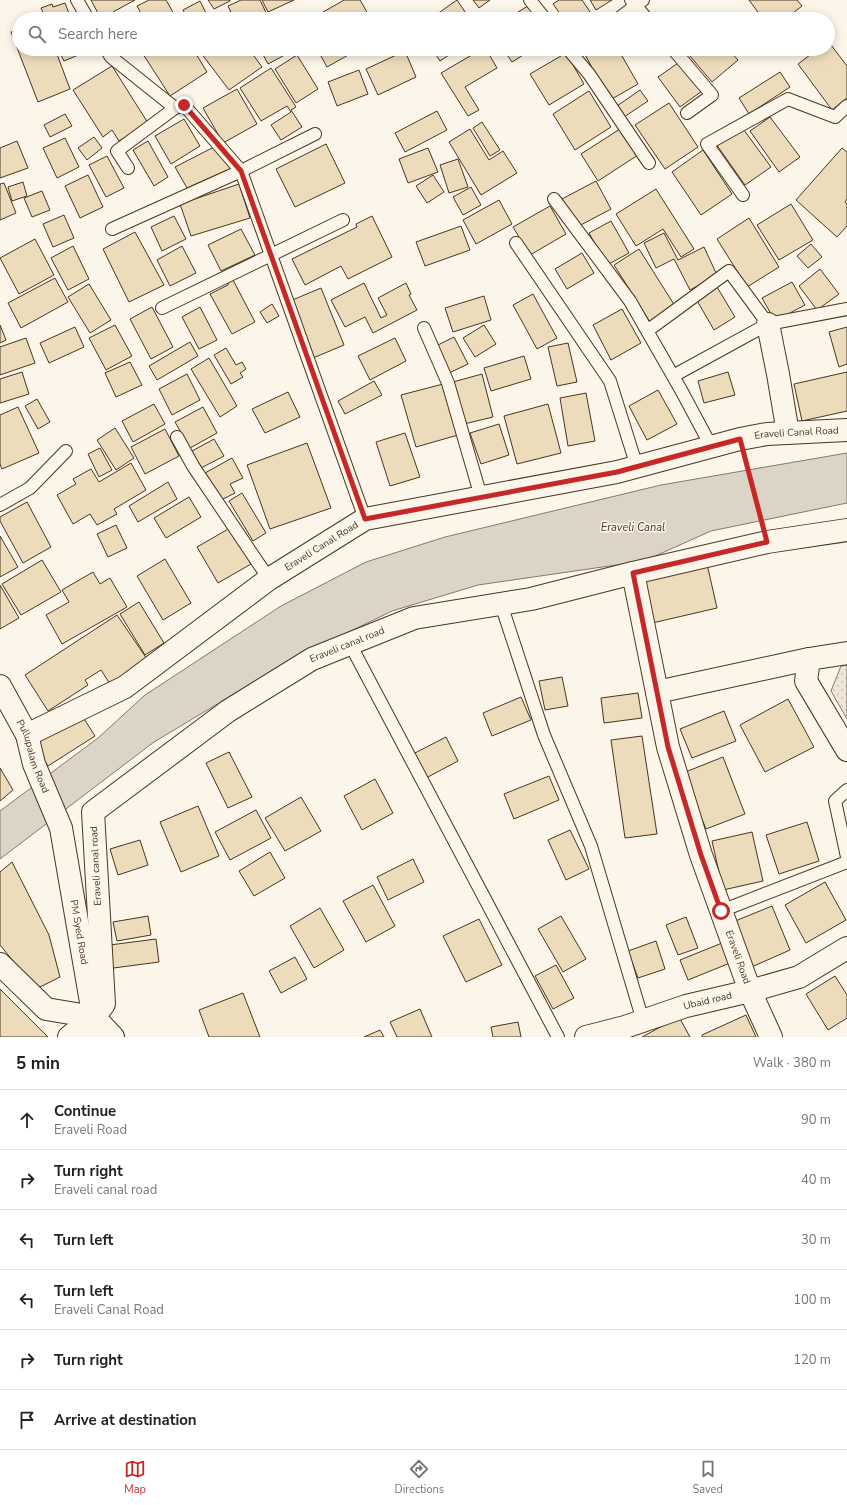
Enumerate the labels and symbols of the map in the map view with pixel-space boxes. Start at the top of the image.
route end [175,96,193,114]
street label: Eraveli Canal Road [753,423,839,443]
street label: Eraveli Canal Road [282,518,361,575]
water label: Eraveli Canal [601,520,665,535]
street label: Eraveli canal road [308,623,387,666]
street label: Pullupalam Road [13,717,53,795]
street label: Eraveli canal road [87,826,105,906]
street label: PM Syed Road [66,899,91,966]
route start [712,902,730,920]
street label: Eraveli Road [722,928,754,986]
street label: Ubaid road [682,988,733,1013]

